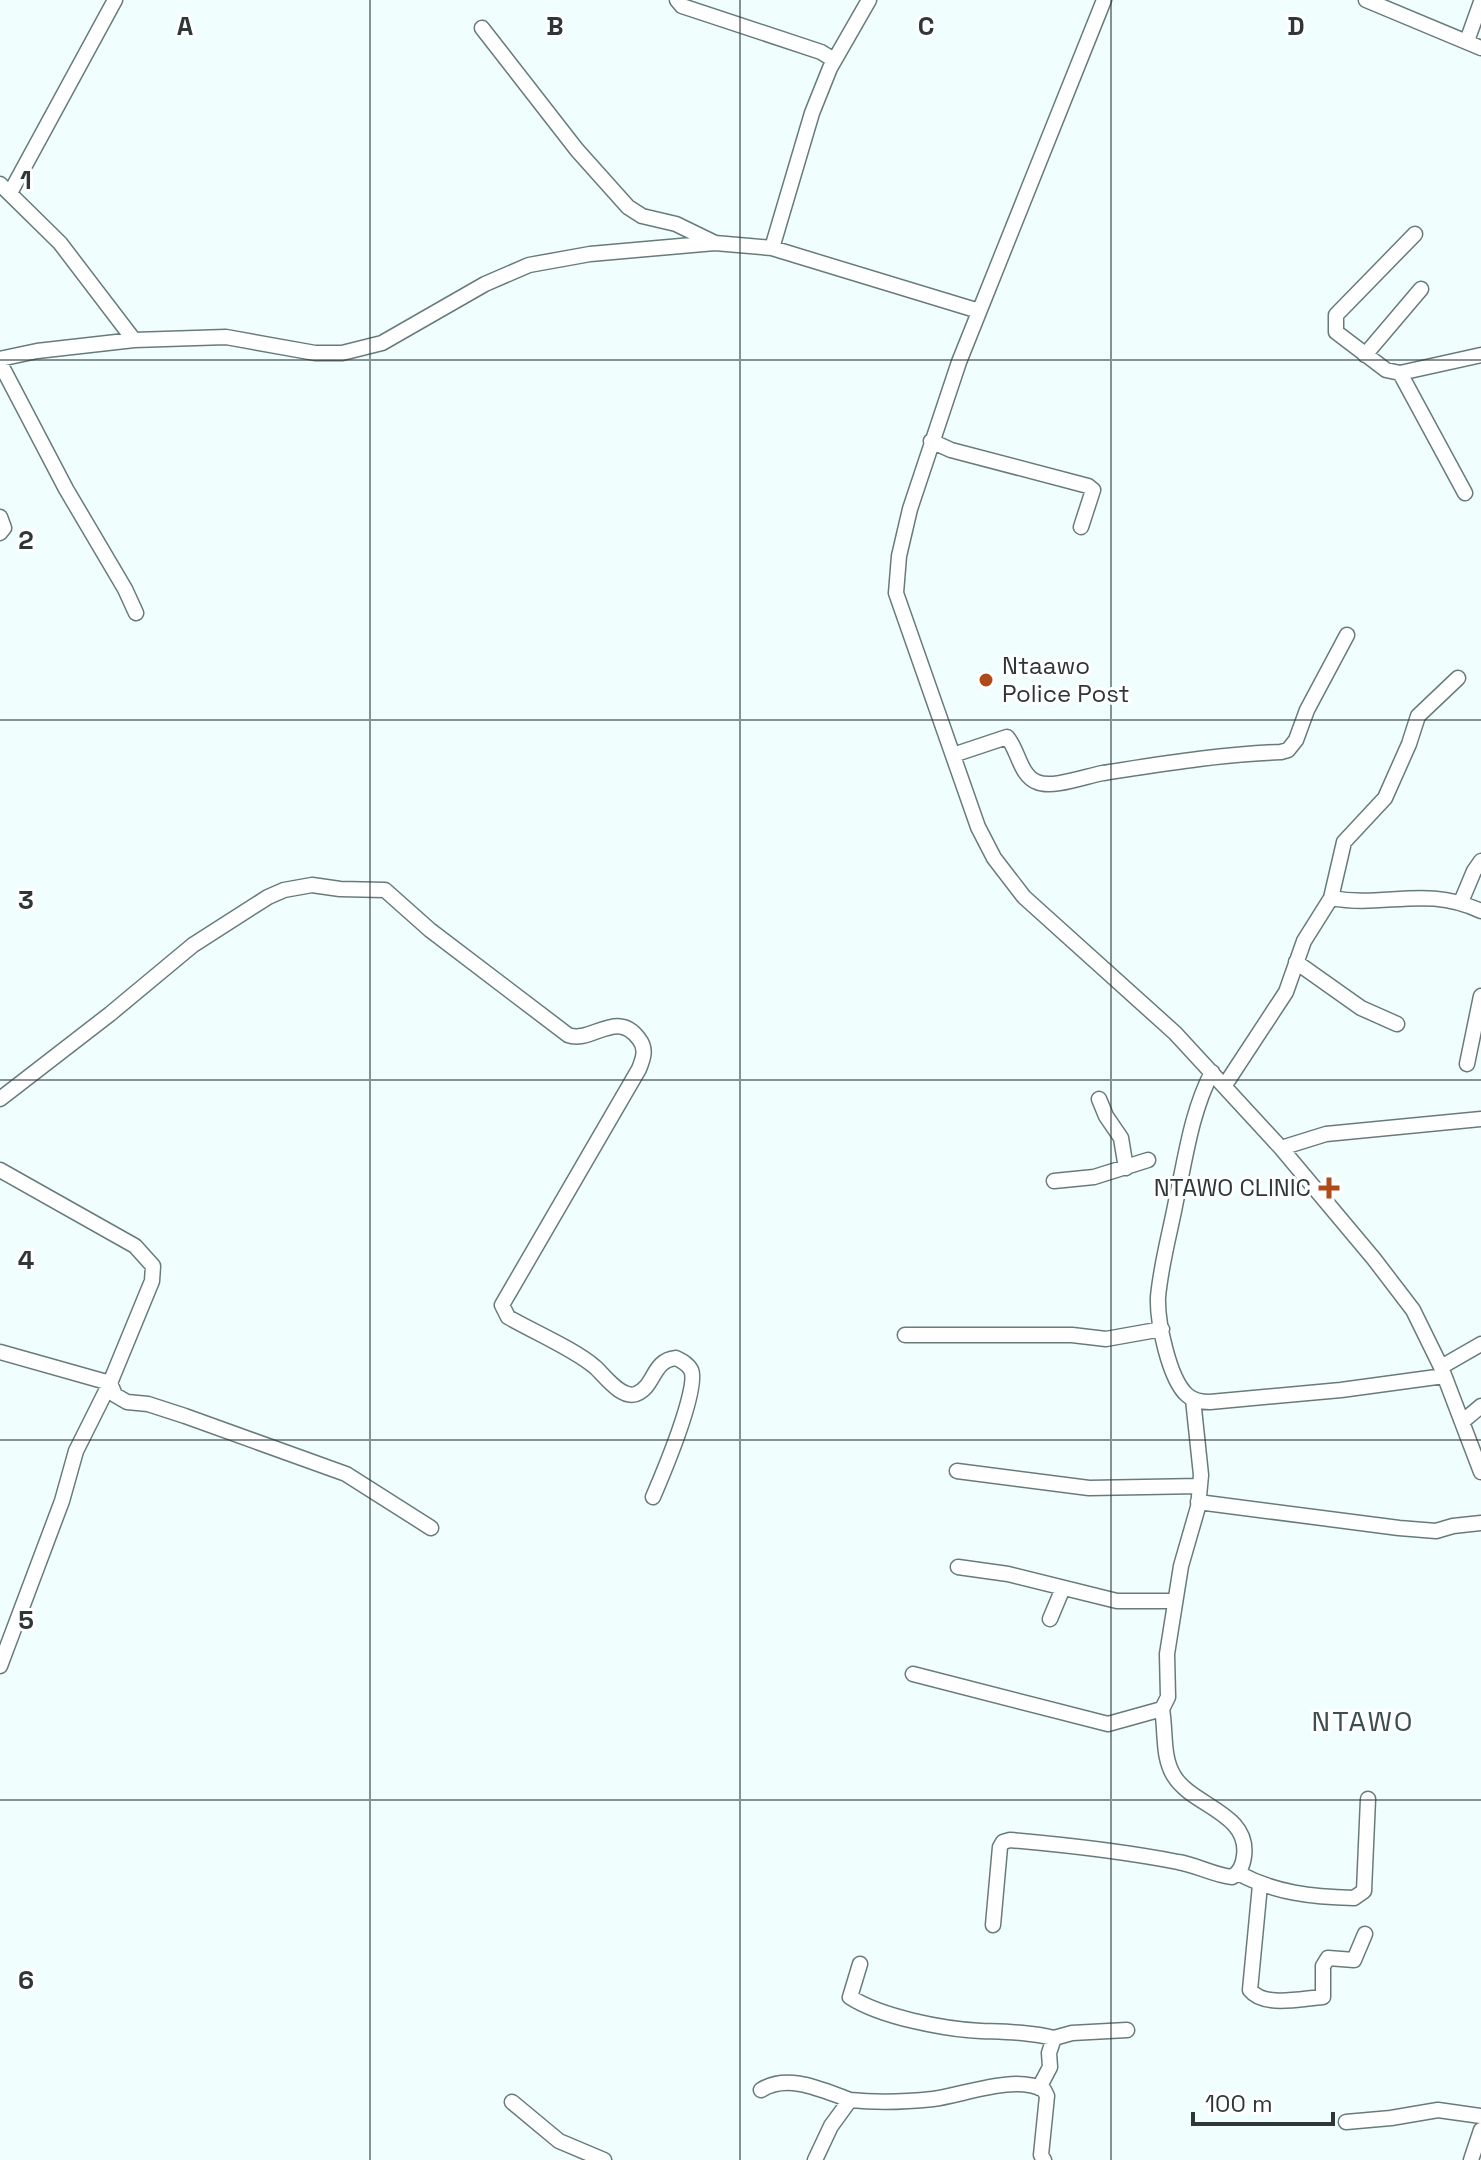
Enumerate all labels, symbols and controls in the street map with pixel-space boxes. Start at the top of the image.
text: A [177,9,194,43]
text: B [546,9,564,43]
text: C [918,9,934,43]
text: D [1287,9,1305,43]
text: 1 [20,163,32,197]
text: 2 [18,523,34,557]
place label: Ntaawo Police Post [1002,650,1130,709]
marker: Ntaawo Police Post [977,671,995,689]
text: 3 [18,883,34,917]
place label: NTAWO CLINIC [1154,1172,1311,1203]
marker: NTAWO CLINIC [1318,1177,1340,1199]
text: 4 [18,1243,34,1277]
text: 5 [18,1603,34,1637]
district label: NTAWO [1312,1703,1414,1739]
text: 6 [18,1963,34,1997]
scale bar [1193,2076,1333,2126]
text: 100 m [1205,2088,1273,2119]

